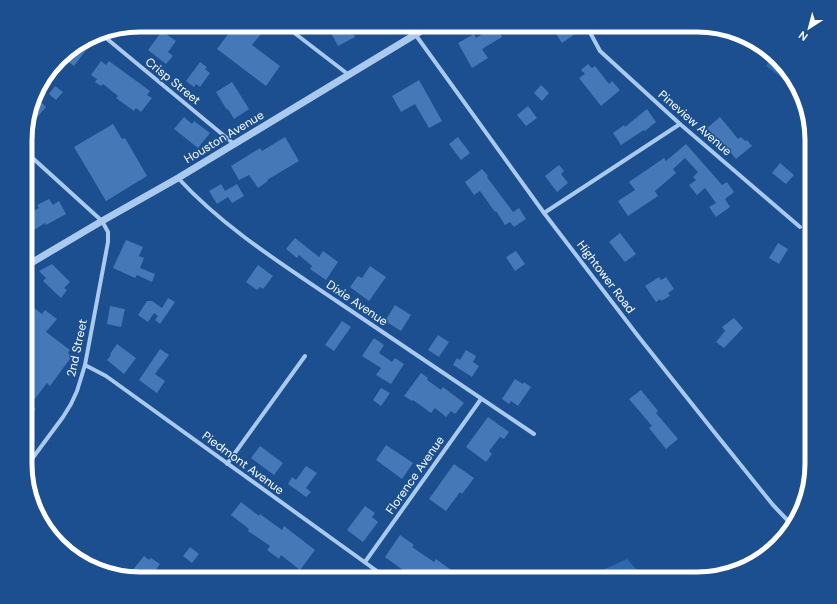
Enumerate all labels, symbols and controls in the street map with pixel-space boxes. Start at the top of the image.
north arrow [789,8,829,48]
text: N [796,28,810,44]
street label: Crisp Street [142,54,204,108]
street label: Pineview Avenue [655,87,735,159]
street label: Houston Avenue [181,107,267,167]
street label: Hightower Road [573,237,639,317]
street label: Dixie Avenue [323,277,391,330]
street label: 2nd Street [63,317,91,378]
street label: Piedmont Avenue [199,428,287,498]
street label: Florence Avenue [382,433,448,517]

